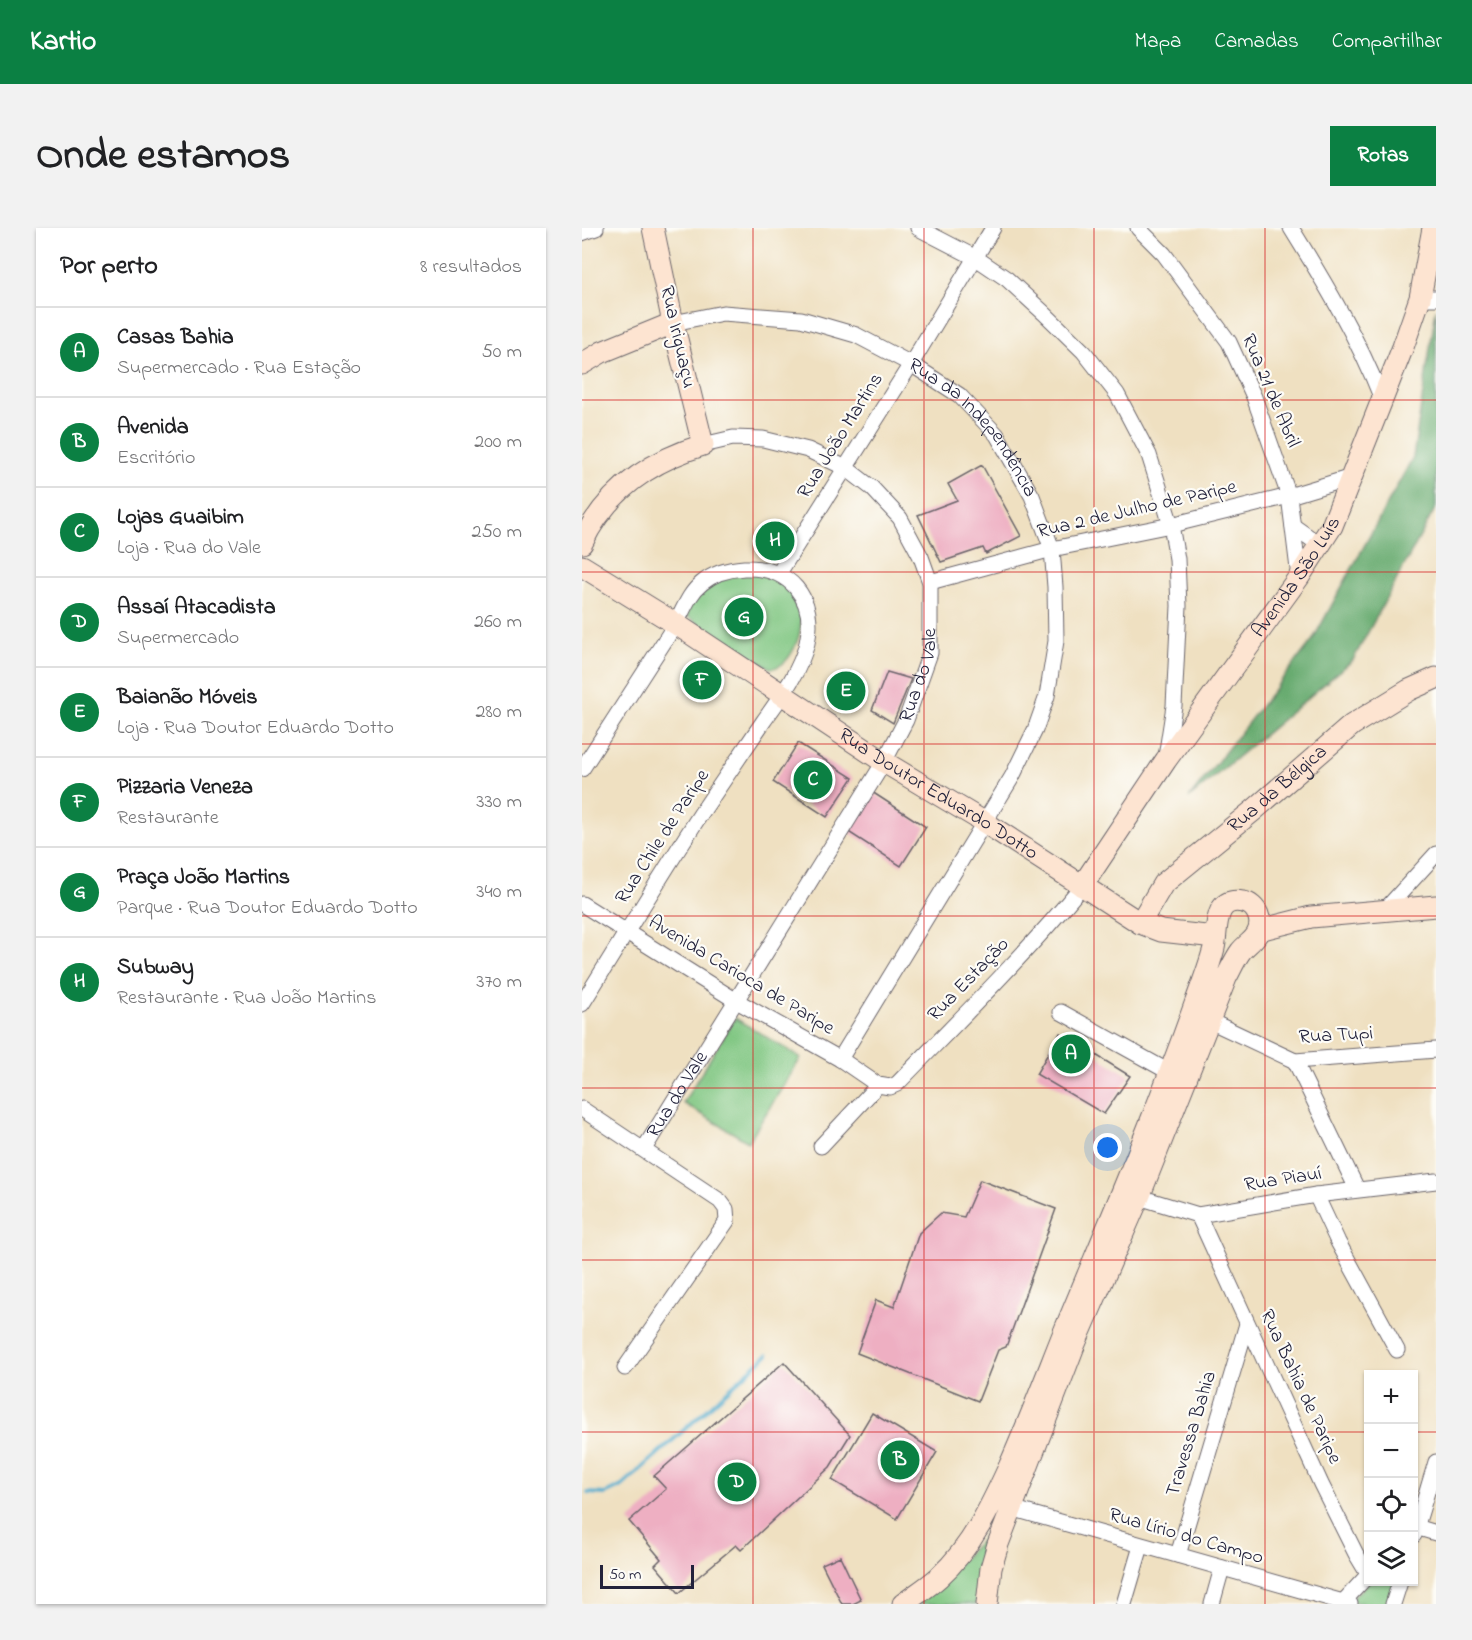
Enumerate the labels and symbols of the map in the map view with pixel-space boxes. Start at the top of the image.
street label: Rua Iriguaçu [650,283,703,391]
street label: Rua 21 de Abril [1233,330,1307,452]
street label: Rua da Independência [902,351,1044,503]
street label: Rua João Martins [791,368,891,504]
street label: Rua 2 de Julho de Paripe [1034,473,1240,547]
street label: Avenida São Luís [1245,513,1348,644]
pin: H [756,518,794,564]
pin: G [724,594,764,640]
street label: Rua do Vale [892,628,945,726]
pin: F [682,658,722,702]
pin: E [826,668,866,714]
street label: Rua Doutor Eduardo Dotto [832,721,1044,868]
street label: Rua da Bélgica [1221,738,1334,840]
pin: C [794,758,832,802]
street label: Rua Chile de Paripe [608,764,718,910]
street label: Avenida Carioca de Paripe [642,909,840,1043]
street label: Rua Estação [921,931,1017,1029]
street label: Rua Tupi [1298,1020,1374,1052]
pin: A [1052,1032,1090,1076]
street label: Rua do Vale [640,1046,716,1144]
your location [1093,1133,1122,1162]
street label: Rua Piauí [1242,1160,1324,1200]
street label: Rua Bahia de Paripe [1251,1305,1349,1469]
street label: Travessa Bahia [1159,1368,1225,1500]
pin: B [880,1438,920,1482]
pin: D [718,1460,756,1504]
street label: Rua Lírio do Campo [1105,1501,1267,1573]
scale bar [600,1562,694,1590]

